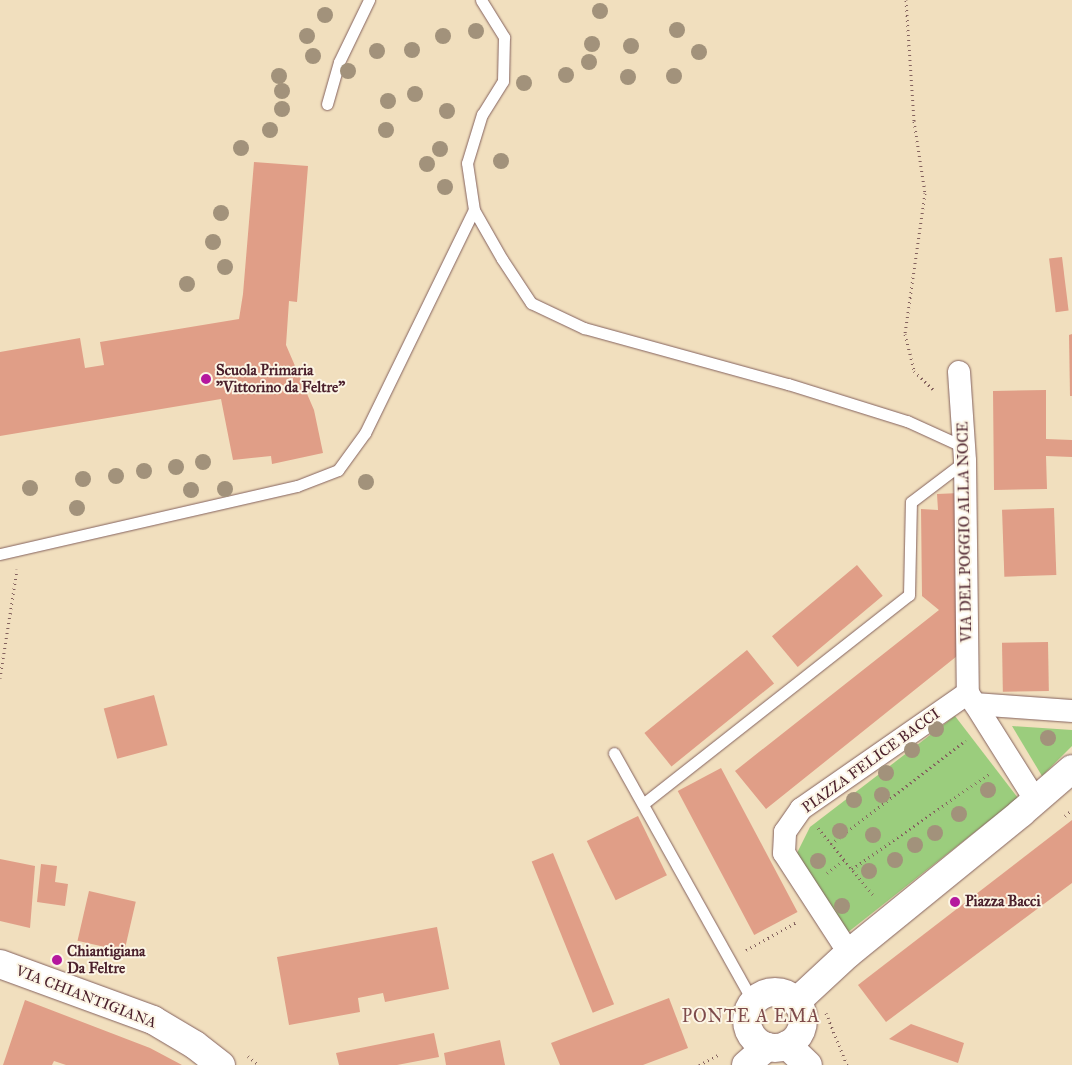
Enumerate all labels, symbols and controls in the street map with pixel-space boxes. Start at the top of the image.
place label: Scuola Primaria "Vittorino da Feltre" [216,361,345,396]
marker: Scuola Primaria "Vittorino da Feltre" [200,373,212,385]
street label: VIA DEL POGGIO ALLA NOCE [954,421,976,643]
street label: PIAZZA FELICE BACCI [799,705,943,817]
place label: Piazza Bacci [965,893,1041,911]
marker: Piazza Bacci [949,896,961,908]
place label: Chiantigiana Da Feltre [67,942,145,977]
marker: Chiantigiana Da Feltre [51,954,63,966]
street label: VIA CHIANTIGIANA [13,962,159,1032]
district label: PONTE A EMA [680,1005,822,1027]

